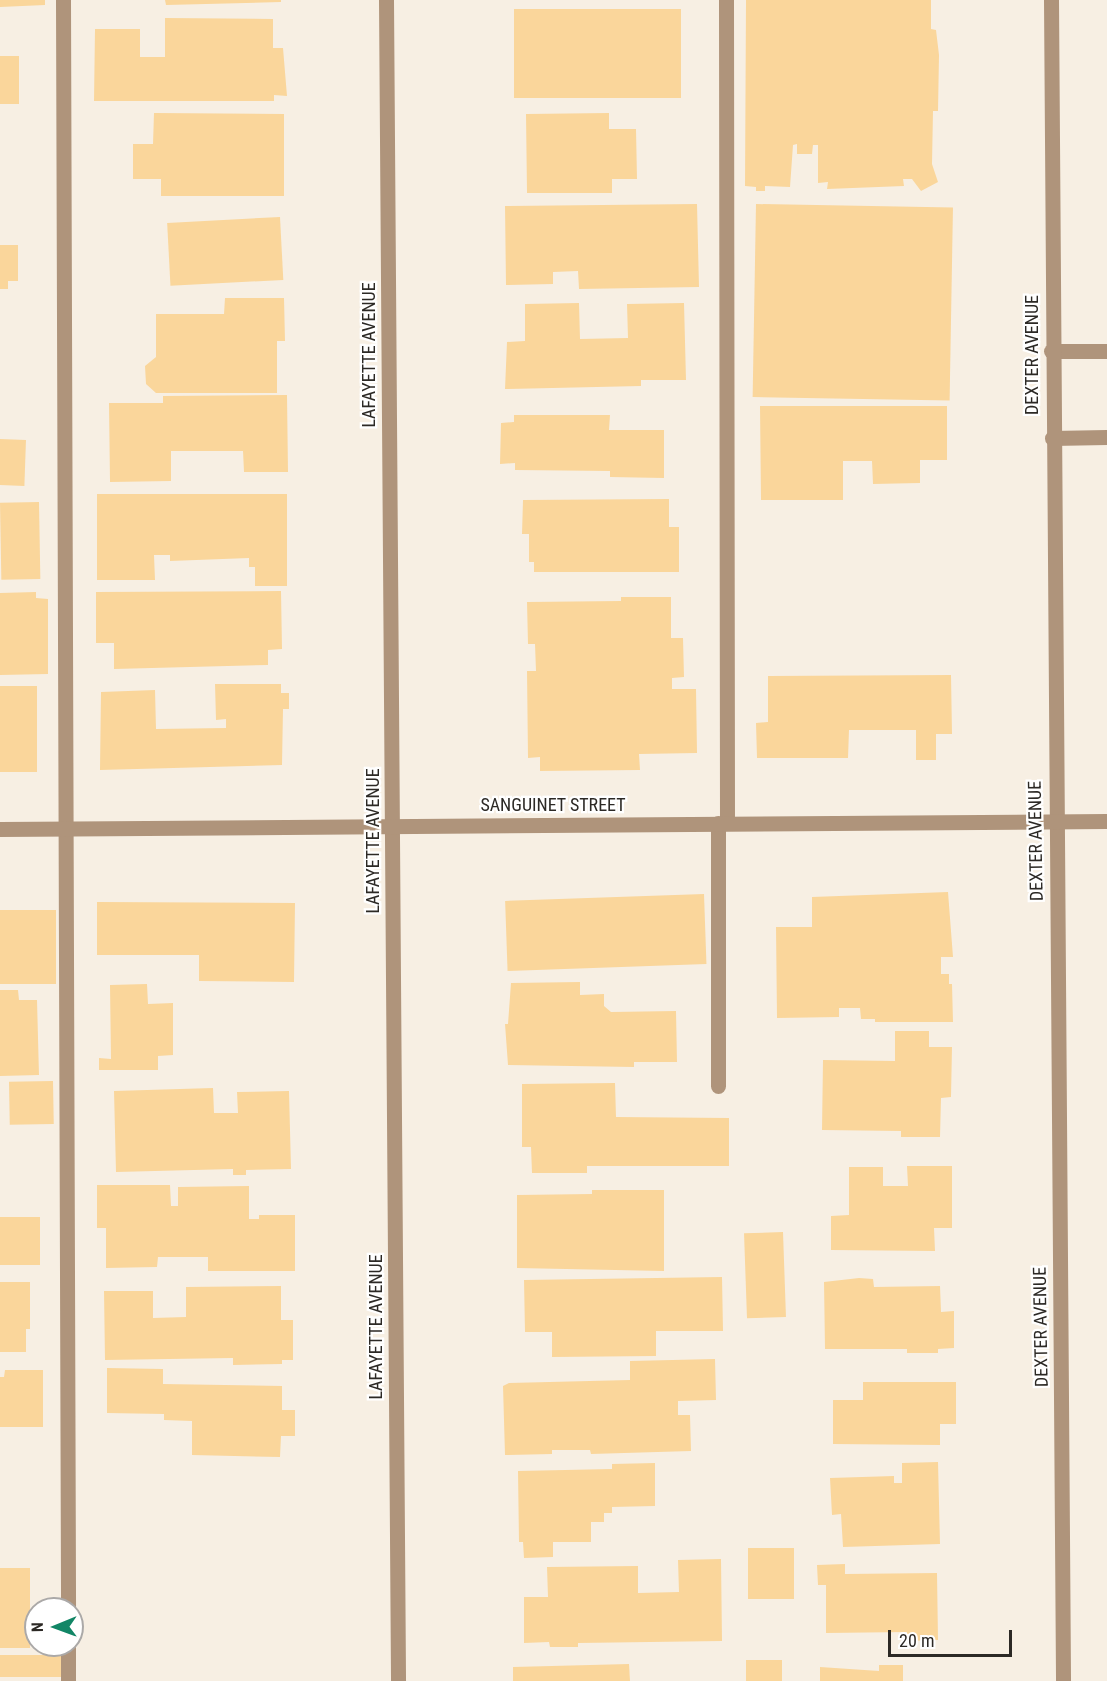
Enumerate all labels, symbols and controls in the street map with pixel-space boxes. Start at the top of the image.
street label: LAFAYETTE AVENUE [358,282,380,428]
street label: DEXTER AVENUE [1021,295,1043,415]
street label: LAFAYETTE AVENUE [362,768,384,914]
street label: DEXTER AVENUE [1024,781,1048,901]
street label: SANGUINET STREET [480,794,626,816]
street label: LAFAYETTE AVENUE [365,1254,387,1400]
street label: DEXTER AVENUE [1029,1267,1053,1387]
north arrow [24,1597,84,1657]
scale bar [891,1618,1016,1656]
text: N [28,1622,47,1632]
text: 20 m [899,1630,934,1651]

